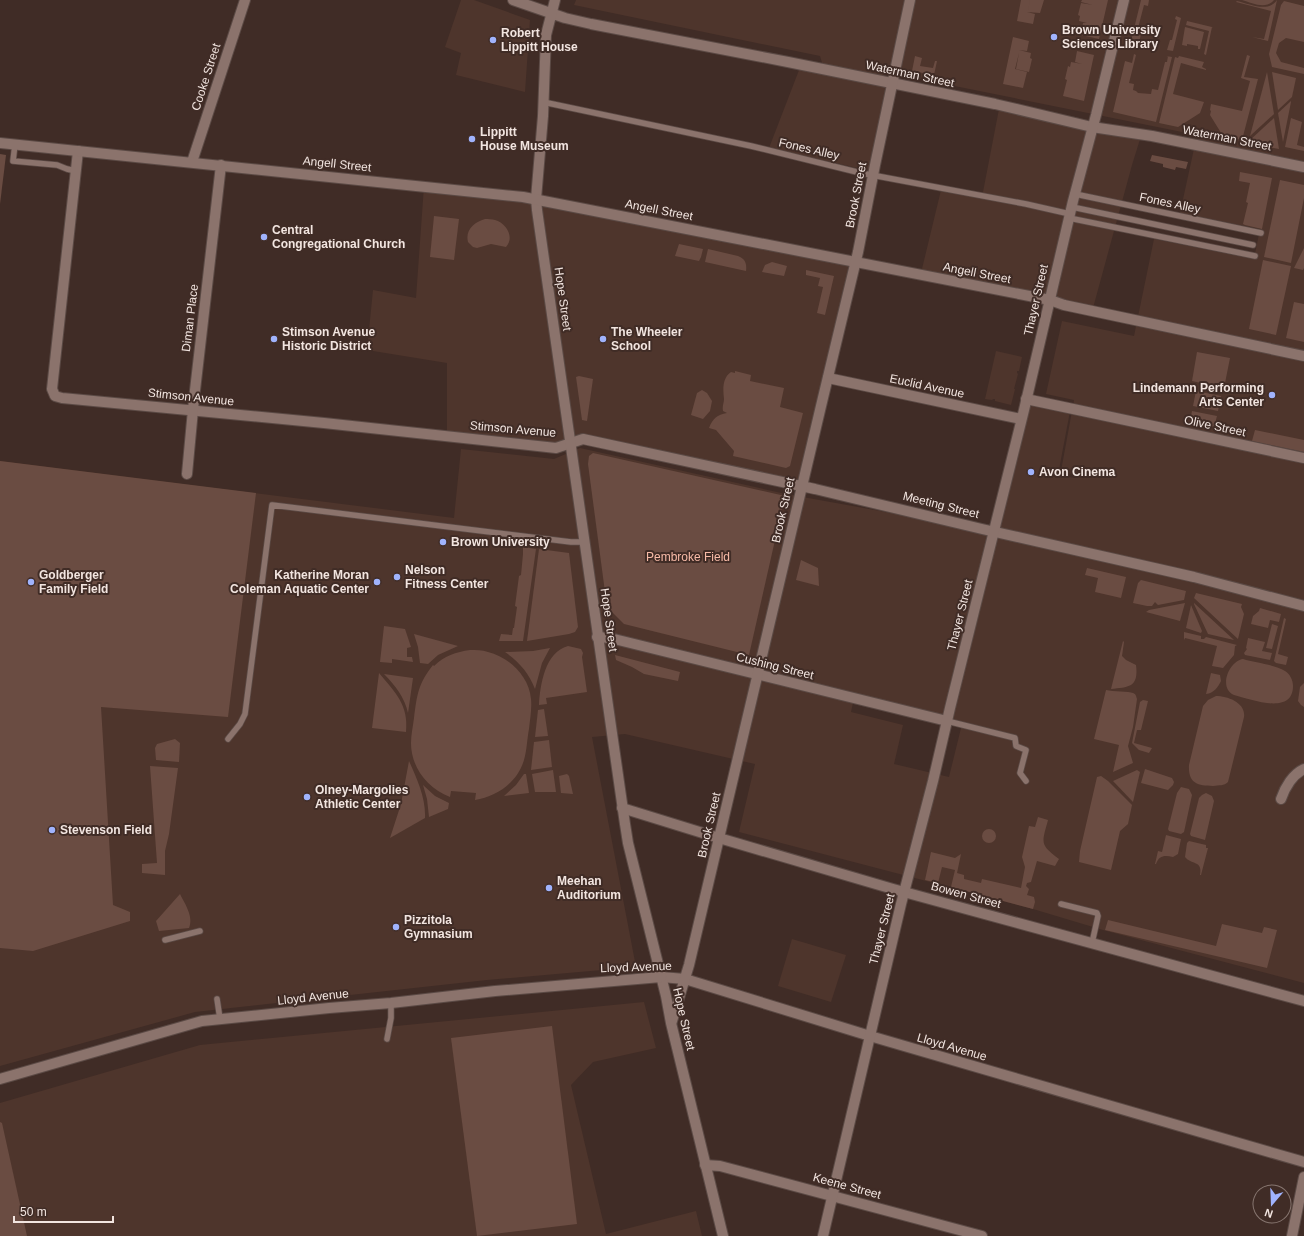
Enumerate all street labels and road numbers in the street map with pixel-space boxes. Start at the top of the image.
street label: Cooke Street [189,41,224,112]
street label: Waterman Street [864,58,956,90]
street label: Waterman Street [1181,123,1273,154]
street label: Fones Alley [777,135,841,163]
street label: Angell Street [302,153,373,175]
street label: Brook Street [843,160,869,229]
street label: Fones Alley [1138,190,1202,216]
street label: Angell Street [624,197,695,224]
street label: Angell Street [942,260,1013,287]
street label: Thayer Street [1021,262,1051,337]
street label: Hope Street [552,266,574,332]
street label: Diman Place [179,283,201,353]
street label: Euclid Avenue [888,371,966,401]
street label: Stimson Avenue [147,386,235,409]
street label: Olive Street [1183,413,1248,440]
street label: Stimson Avenue [469,418,557,440]
street label: Brook Street [769,475,797,544]
street label: Meeting Street [901,489,981,521]
street label: Thayer Street [944,577,976,652]
street label: Hope Street [598,587,620,653]
street label: Cushing Street [735,650,816,683]
street label: Brook Street [695,790,723,859]
street label: Bowen Street [929,879,1003,911]
street label: Thayer Street [866,891,898,966]
street label: Lloyd Avenue [600,959,672,975]
street label: Lloyd Avenue [277,986,350,1008]
street label: Hope Street [670,986,698,1052]
street label: Lloyd Avenue [916,1030,989,1064]
street label: Keene Street [811,1170,883,1202]

